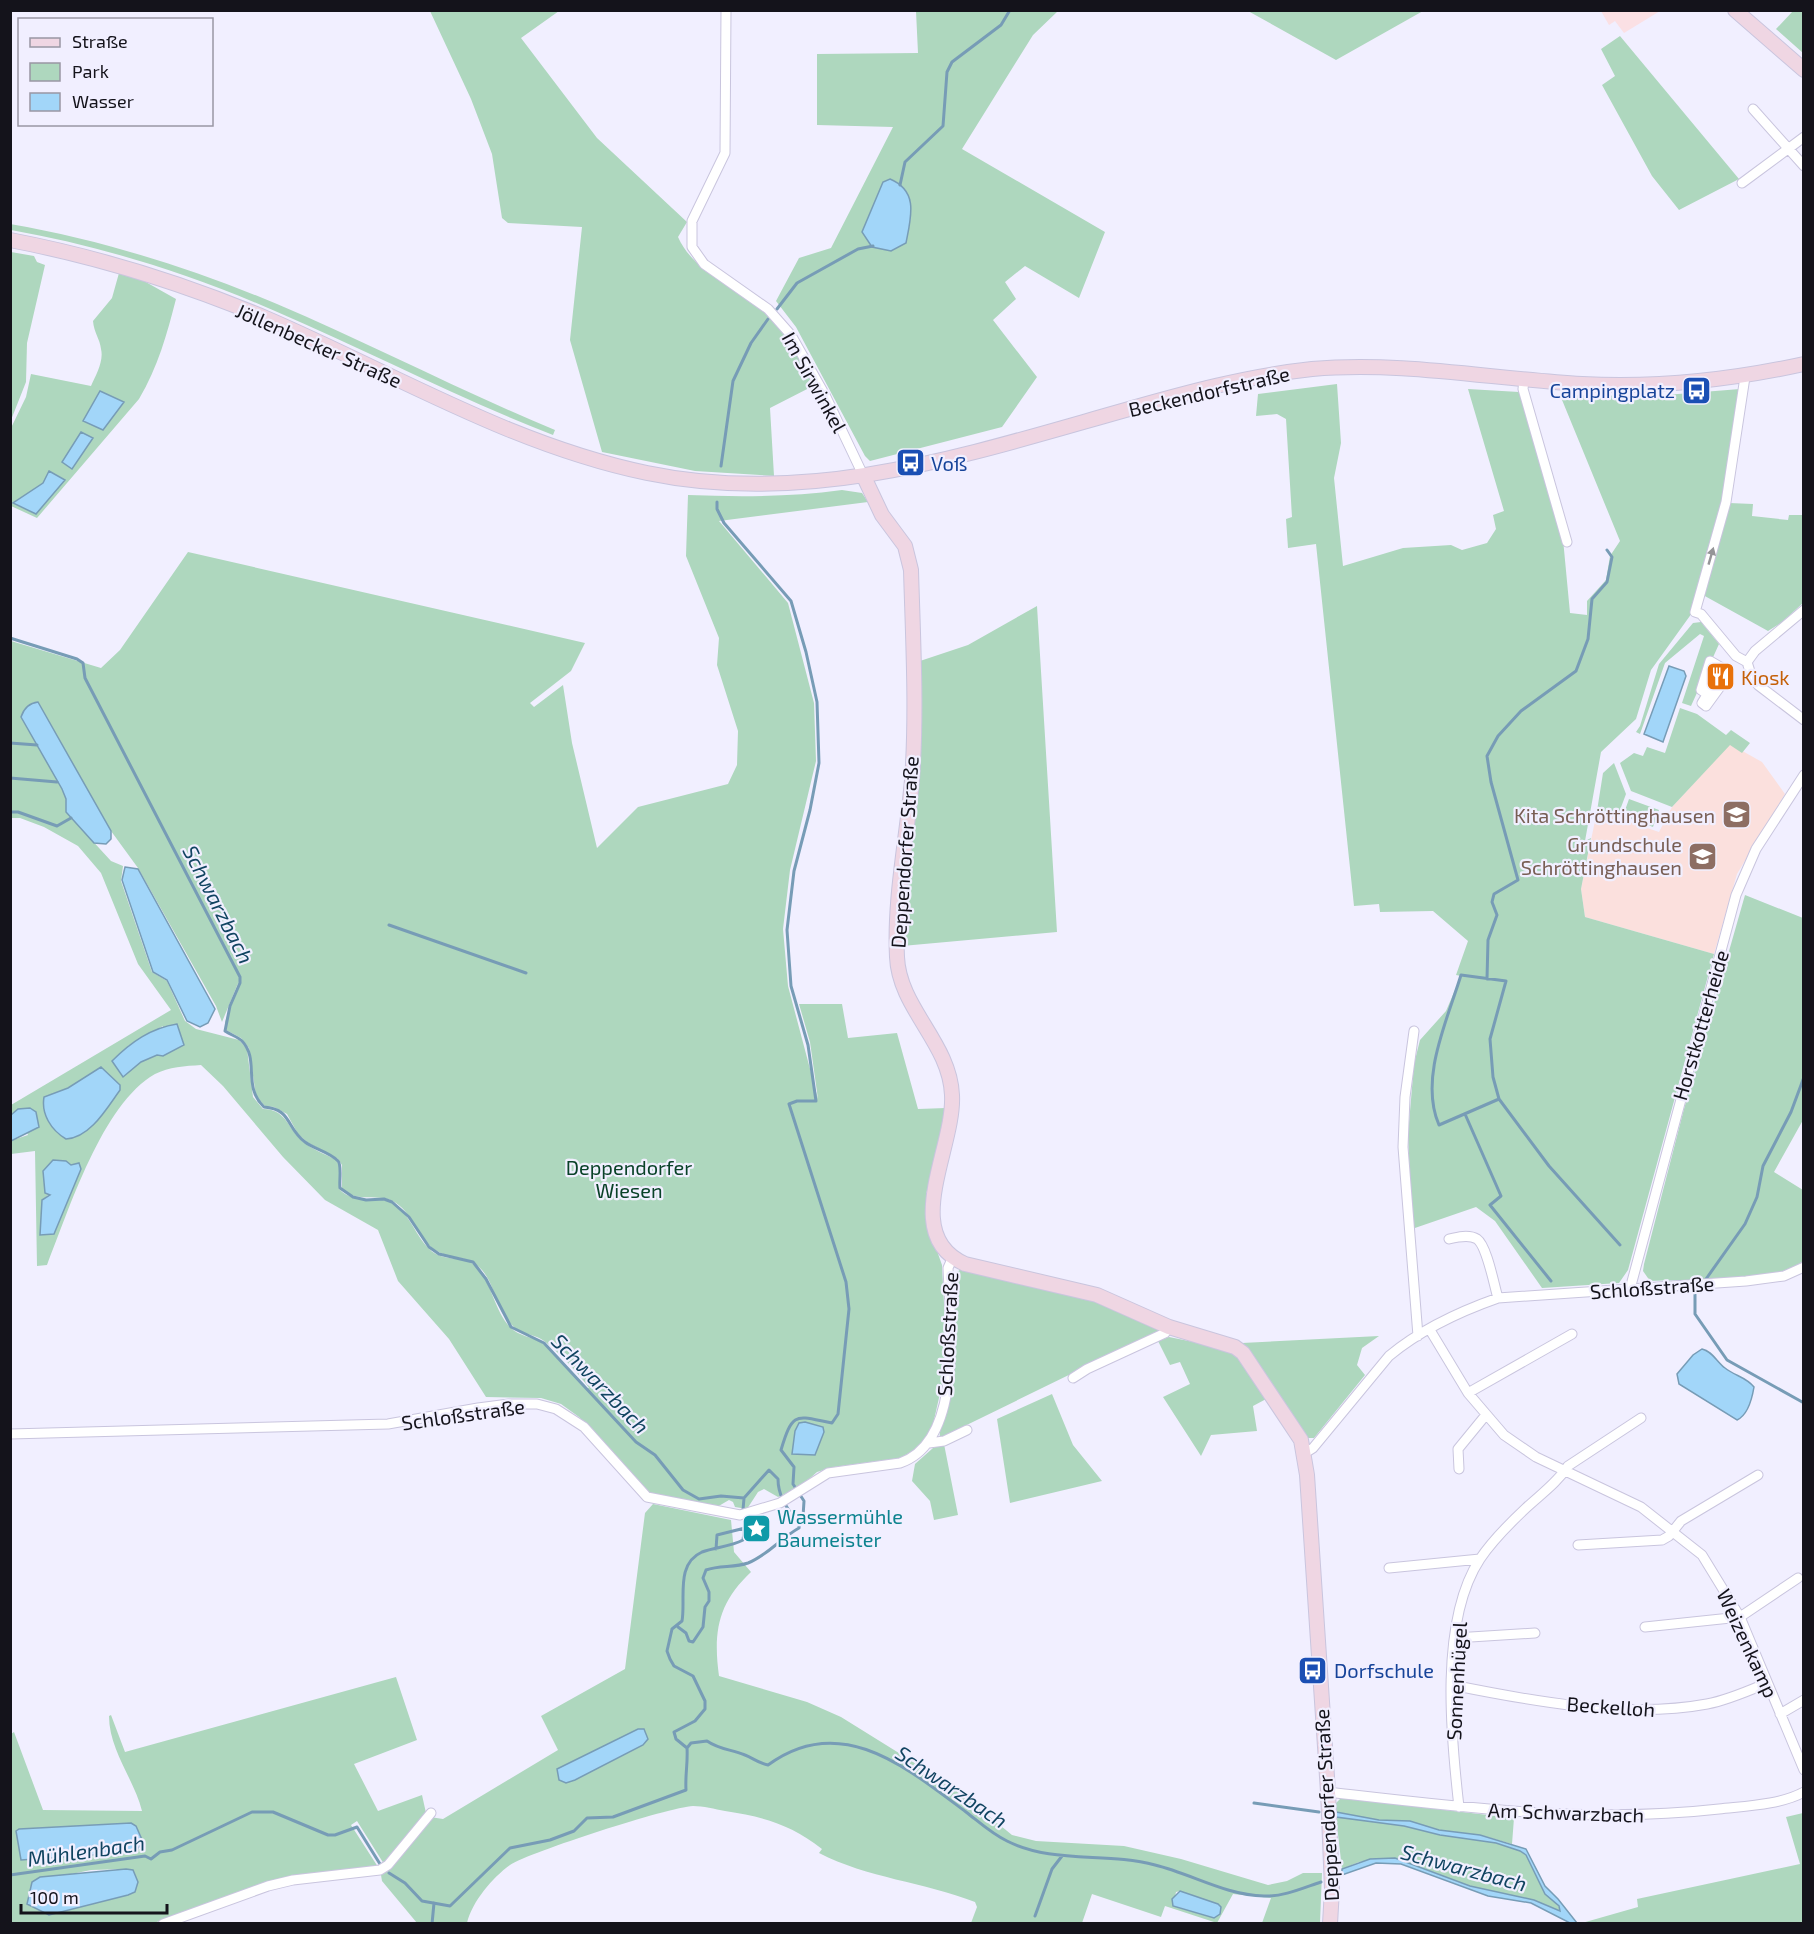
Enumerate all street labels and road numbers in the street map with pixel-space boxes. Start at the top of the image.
street label: Jöllenbecker Straße [232,298,406,392]
street label: Im Sirwinkel [778,328,852,436]
street label: Beckendorfstraße [1126,361,1292,421]
street label: Deppendorfer Straße [885,755,923,949]
street label: Horstkotterheide [1667,947,1733,1103]
street label: Schloßstraße [932,1271,962,1397]
street label: Schloßstraße [1589,1271,1715,1303]
street label: Schloßstraße [400,1393,526,1435]
street label: Weizenkamp [1712,1585,1784,1701]
street label: Sonnenhügel [1441,1621,1471,1741]
street label: Beckelloh [1566,1691,1656,1721]
street label: Deppendorfer Straße [1309,1708,1343,1902]
street label: Am Schwarzbach [1487,1797,1645,1827]

